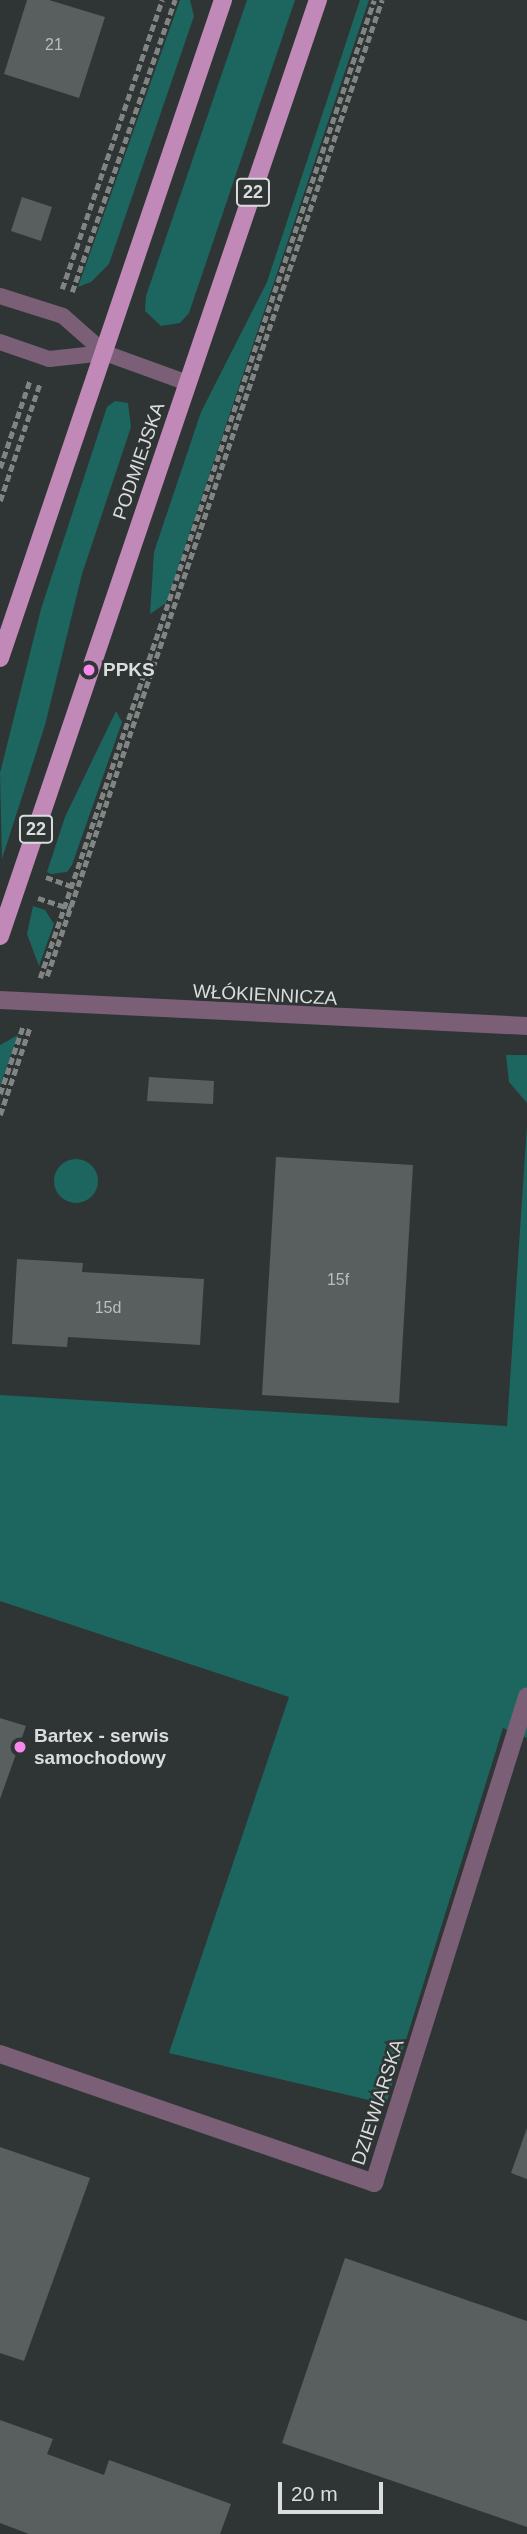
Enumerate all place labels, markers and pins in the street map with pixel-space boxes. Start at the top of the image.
place label: PPKS [103,659,155,681]
marker: PPKS [81,662,97,678]
place label: Bartex - serwis samochodowy [34,1725,169,1769]
marker: Bartex - serwis samochodowy [12,1739,28,1755]

